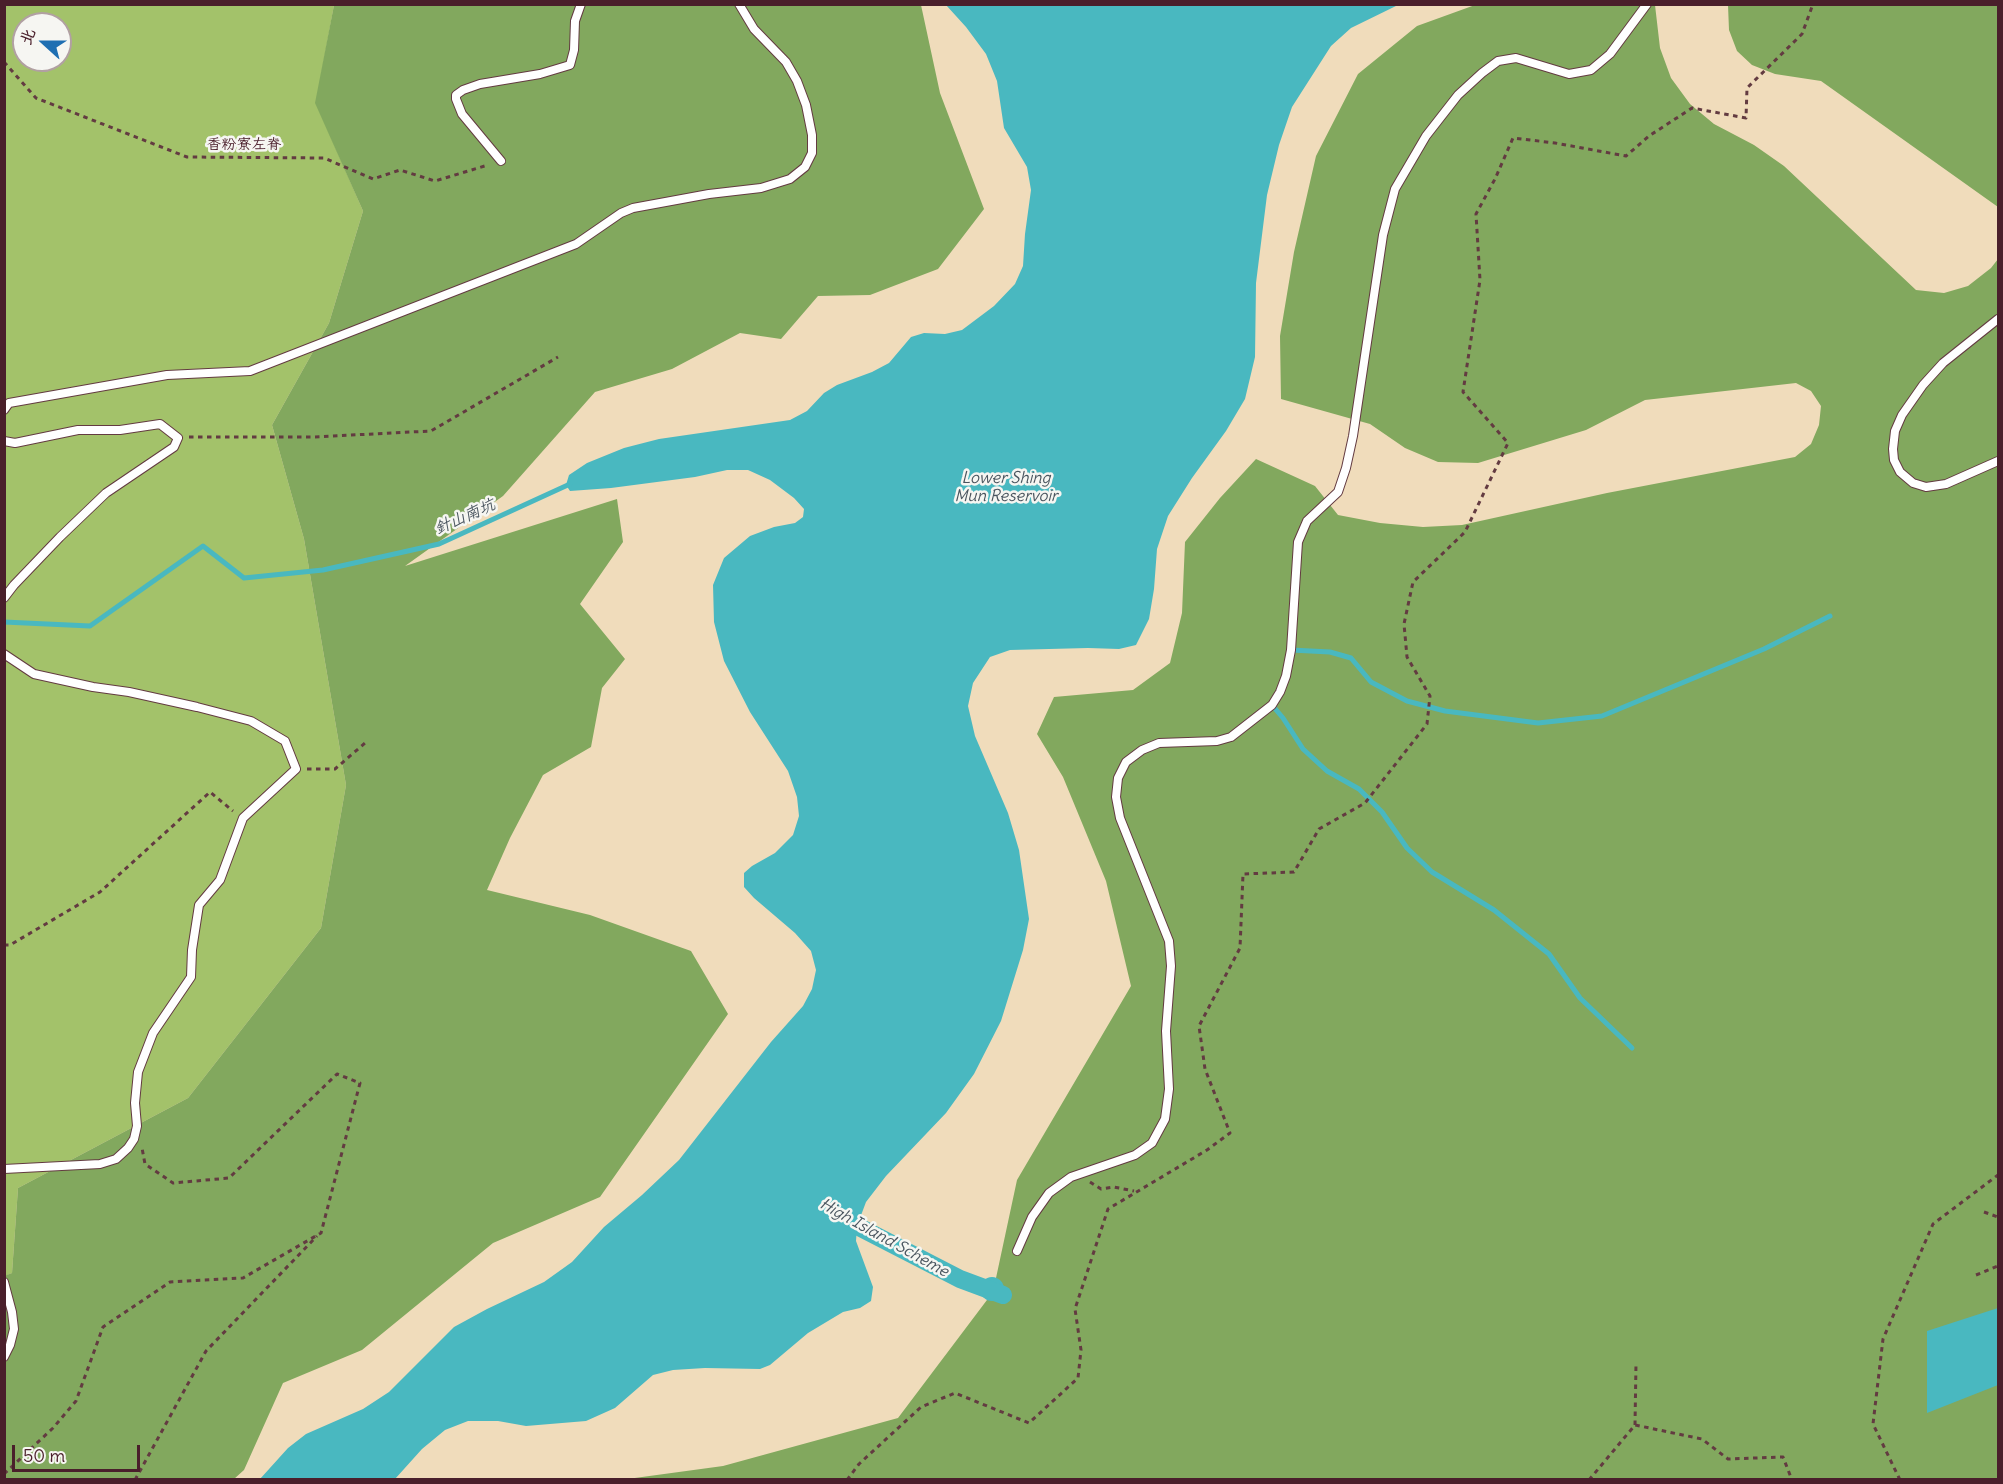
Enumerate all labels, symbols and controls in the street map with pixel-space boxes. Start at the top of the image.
north arrow [12,12,72,72]
text: 北 [15,25,39,47]
street label: 香粉寮左脊 [207,136,281,154]
water label: Lower Shing Mun Reservoir [954,468,1058,506]
water label: 針山南坑 [432,495,498,539]
water label: High Island Scheme [816,1195,952,1281]
scale bar [15,1433,142,1471]
text: 50 m [23,1444,65,1467]

